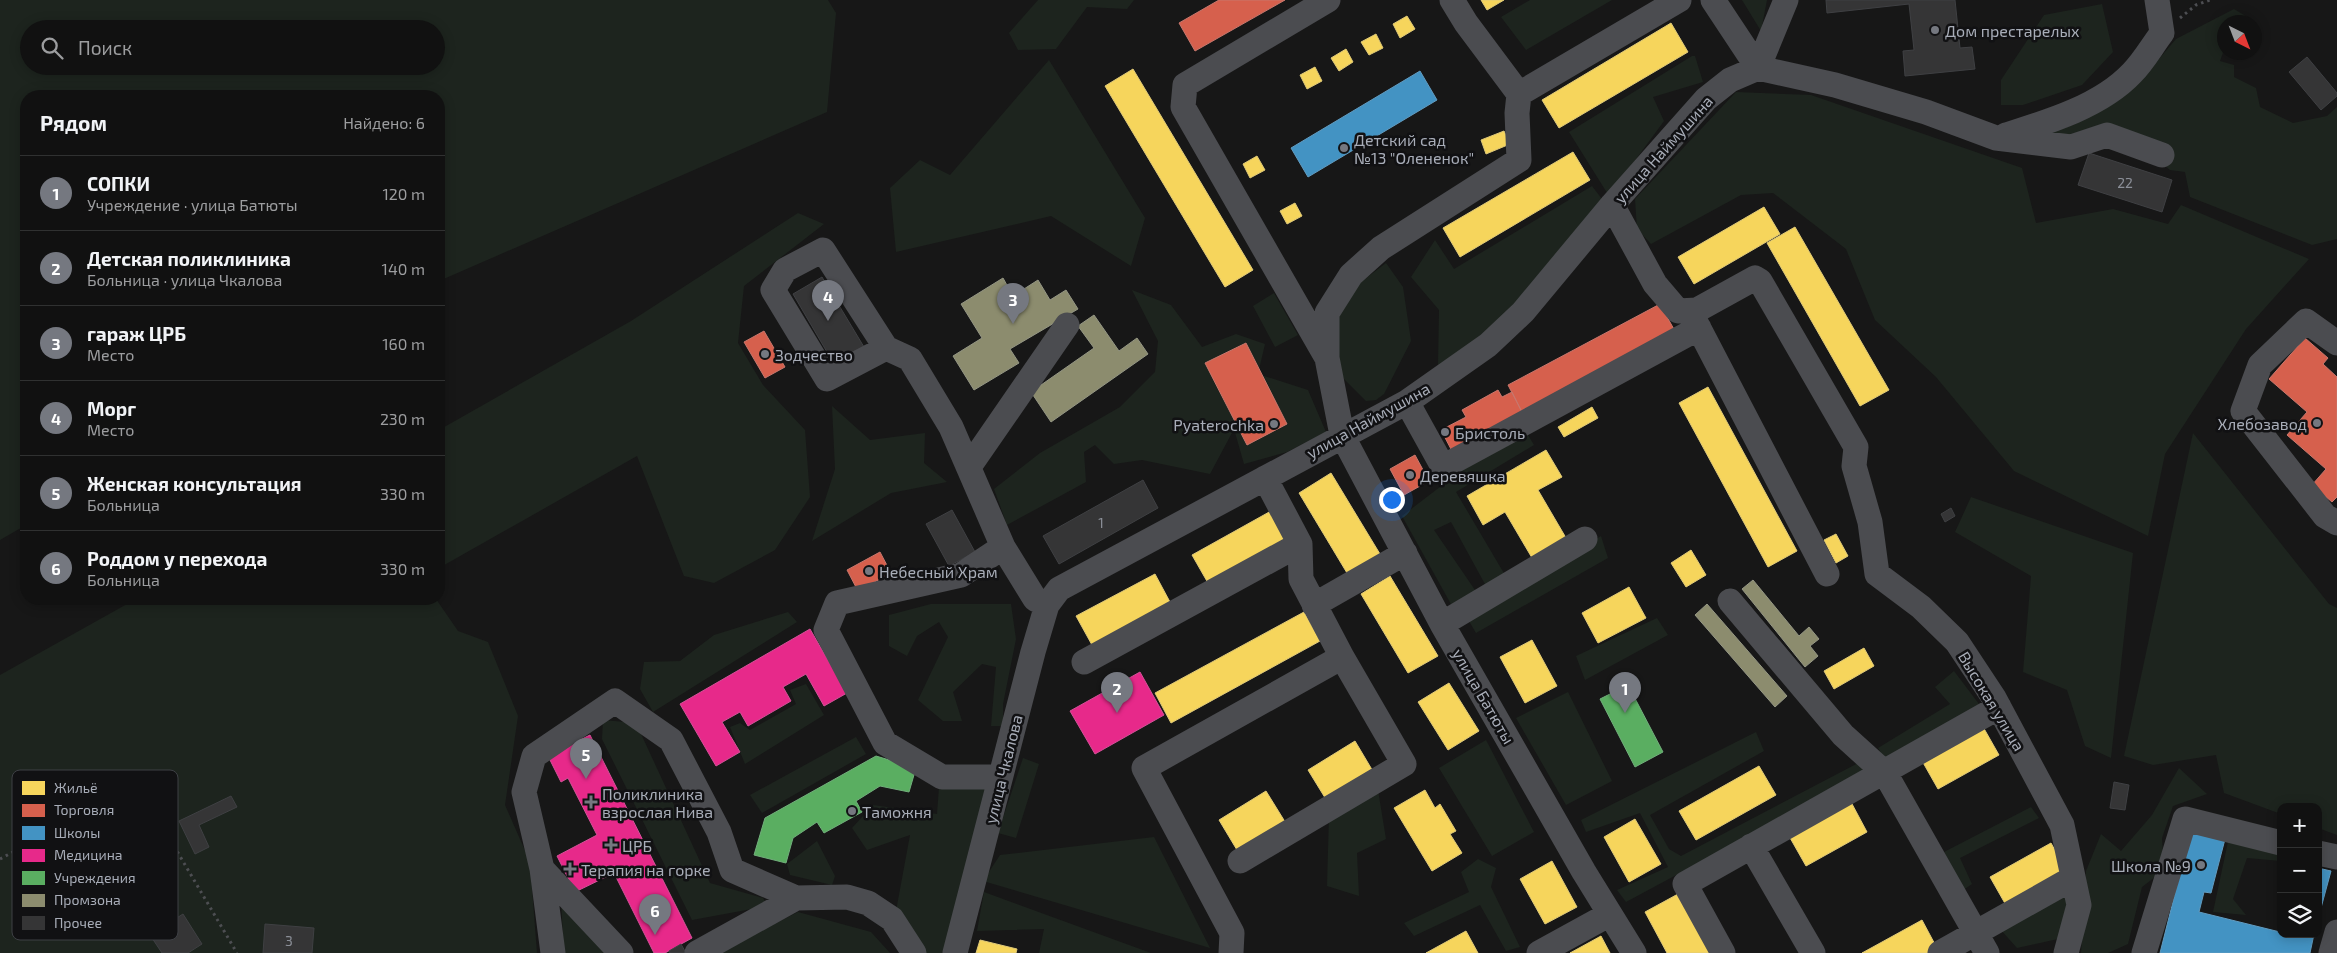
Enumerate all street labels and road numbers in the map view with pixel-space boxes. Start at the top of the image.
street label: улица Наймушина [1610,91,1717,207]
street label: улица Наймушина [1303,378,1433,463]
street label: улица Батюты [1448,645,1519,747]
street label: Высокая улица [1954,648,2029,755]
street label: улица Чкалова [980,713,1027,826]

